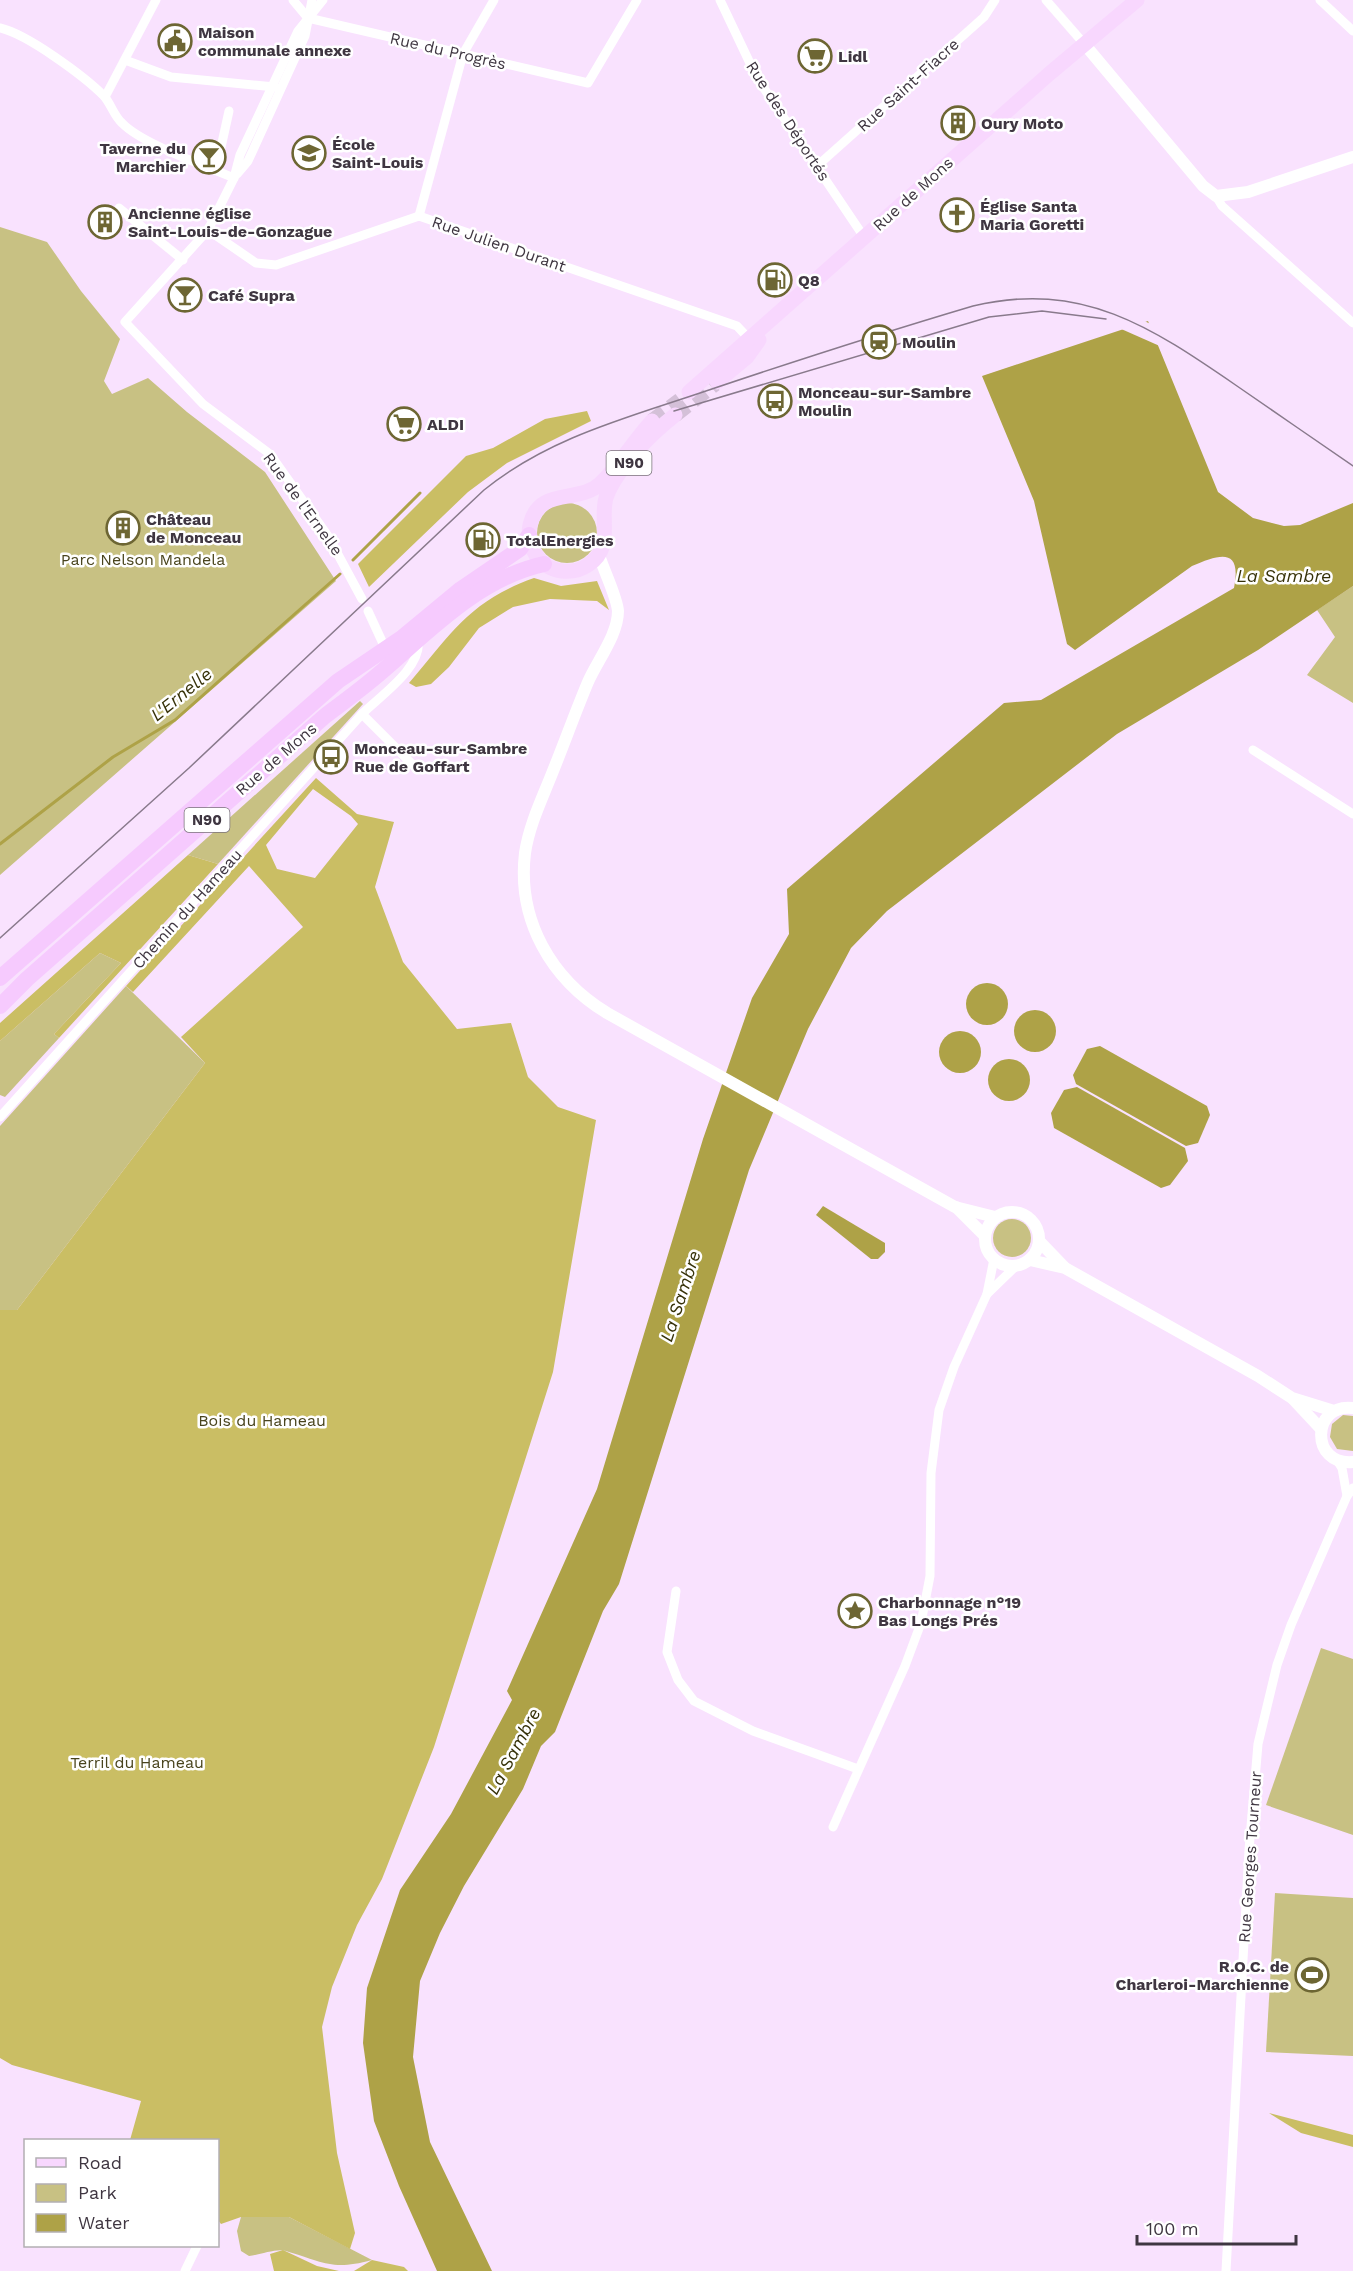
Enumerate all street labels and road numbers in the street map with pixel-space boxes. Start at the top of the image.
street label: Rue du Progrès [388,28,508,74]
street label: Rue Saint-Fiacre [853,34,963,136]
street label: Rue des Déportés [742,58,834,184]
street label: Rue de Mons [869,153,957,235]
street label: Rue Julien Durant [430,212,569,276]
street label: Rue de l'Ernelle [259,449,347,559]
road number: N90 [606,451,652,475]
street label: Rue de Mons [232,719,320,799]
road number: N90 [184,808,230,832]
street label: Chemin du Hameau [128,845,246,973]
street label: Rue Georges Tourneur [1235,1770,1266,1944]

